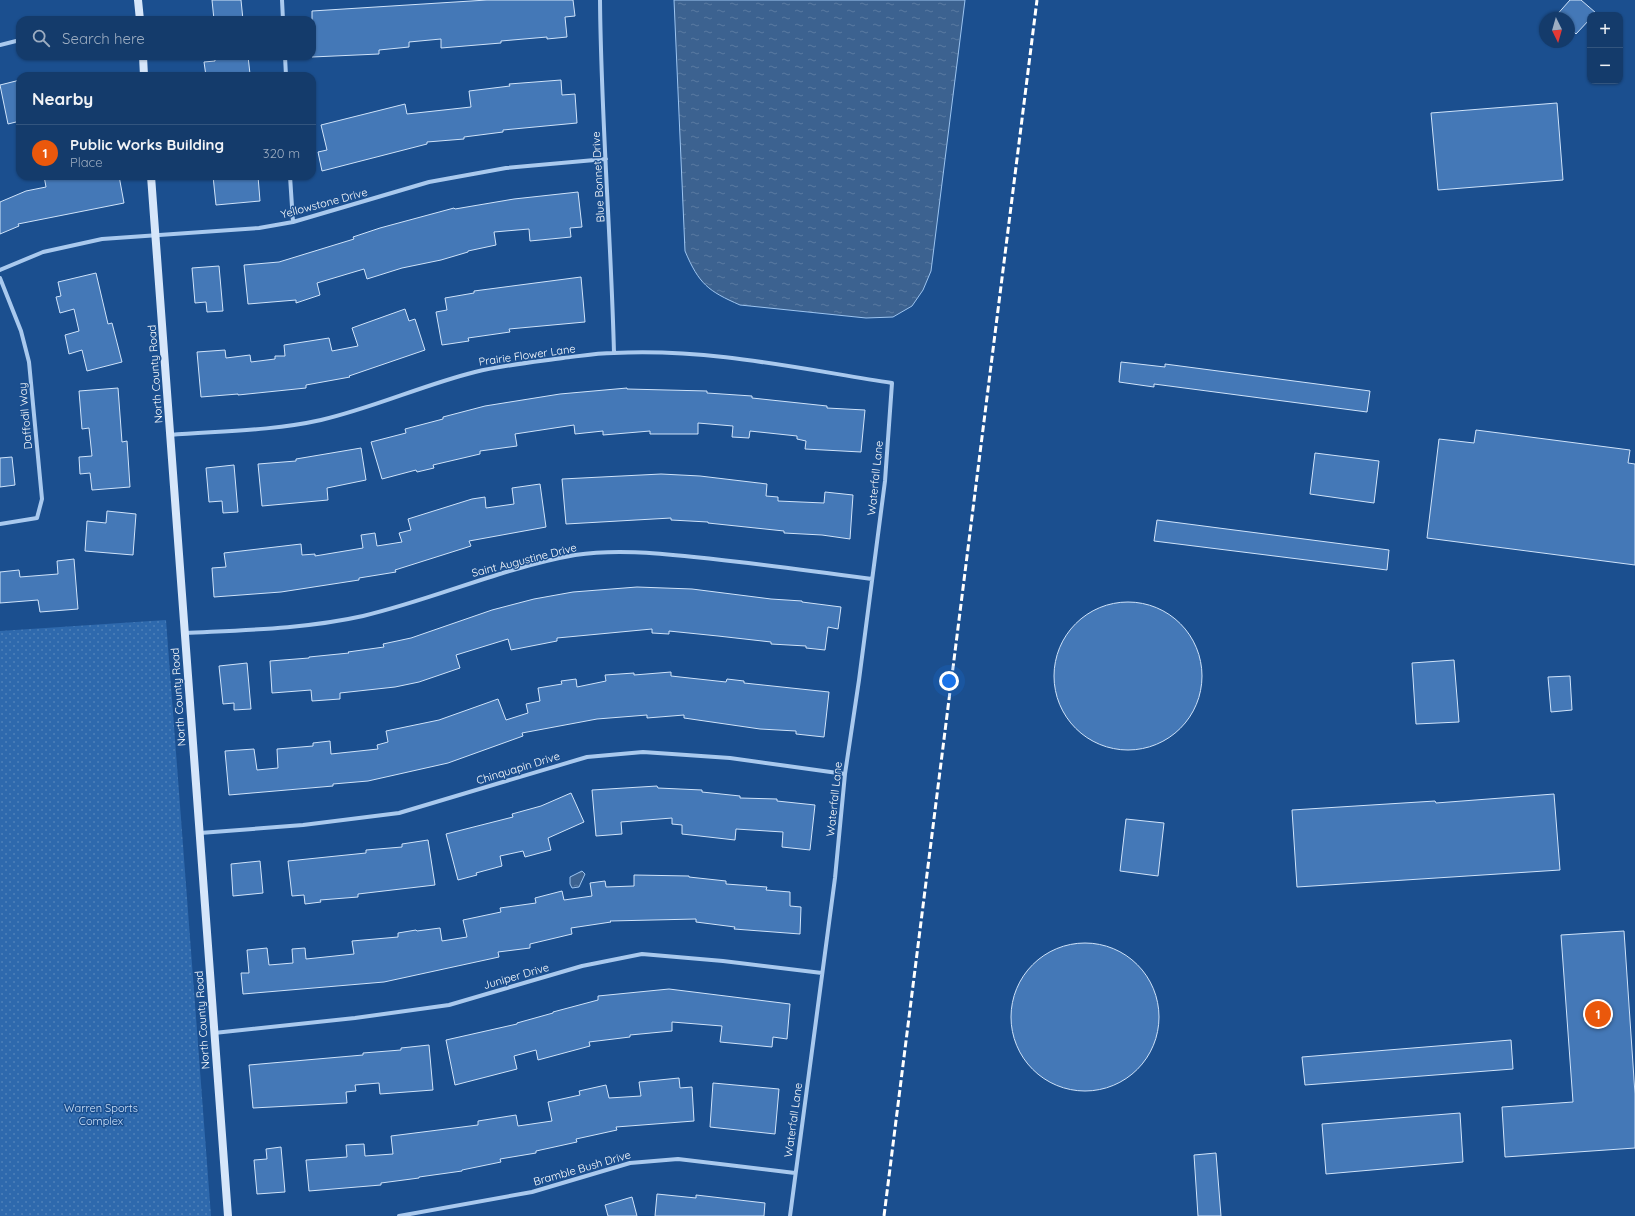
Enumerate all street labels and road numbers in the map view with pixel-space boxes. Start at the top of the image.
street label: Blue Bonnet Drive [589,131,607,223]
street label: Yellowstone Drive [279,185,369,221]
street label: North County Road [145,324,165,424]
street label: Prairie Flower Lane [478,341,576,369]
street label: Daffodil Way [15,382,35,450]
street label: Waterfall Lane [864,440,886,516]
street label: Saint Augustine Drive [470,540,578,580]
street label: North County Road [168,647,188,747]
street label: Chinquapin Drive [475,749,561,787]
street label: Waterfall Lane [823,761,845,837]
street label: Juniper Drive [481,960,551,992]
street label: North County Road [192,970,212,1070]
street label: Waterfall Lane [781,1082,805,1158]
street label: Bramble Bush Drive [532,1147,632,1189]

